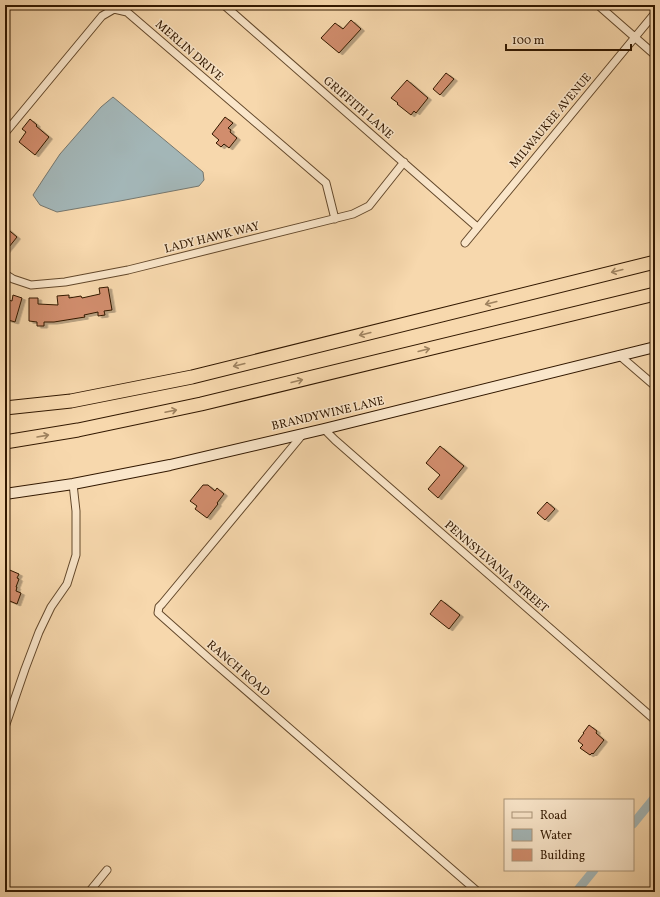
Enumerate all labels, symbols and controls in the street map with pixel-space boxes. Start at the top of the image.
street label: MERLIN DRIVE [151,17,227,85]
scale bar [506,26,631,52]
text: 100 m [512,33,545,49]
street label: MILWAUKEE AVENUE [506,70,596,172]
street label: GRIFFITH LANE [320,73,396,143]
street label: LADY HAWK WAY [163,218,262,258]
one-way arrow [611,268,624,276]
one-way arrow [485,299,498,307]
one-way arrow [359,331,372,338]
one-way arrow [417,346,430,353]
one-way arrow [232,362,245,369]
one-way arrow [291,377,304,384]
street label: BRANDYWINE LANE [270,393,386,435]
one-way arrow [164,406,177,414]
one-way arrow [37,432,50,440]
street label: PENNSYLVANIA STREET [441,517,551,617]
street label: RANCH ROAD [203,637,273,701]
legend [504,799,634,871]
text: Road [540,808,567,824]
text: Water [540,828,572,844]
text: Building [540,848,585,864]

